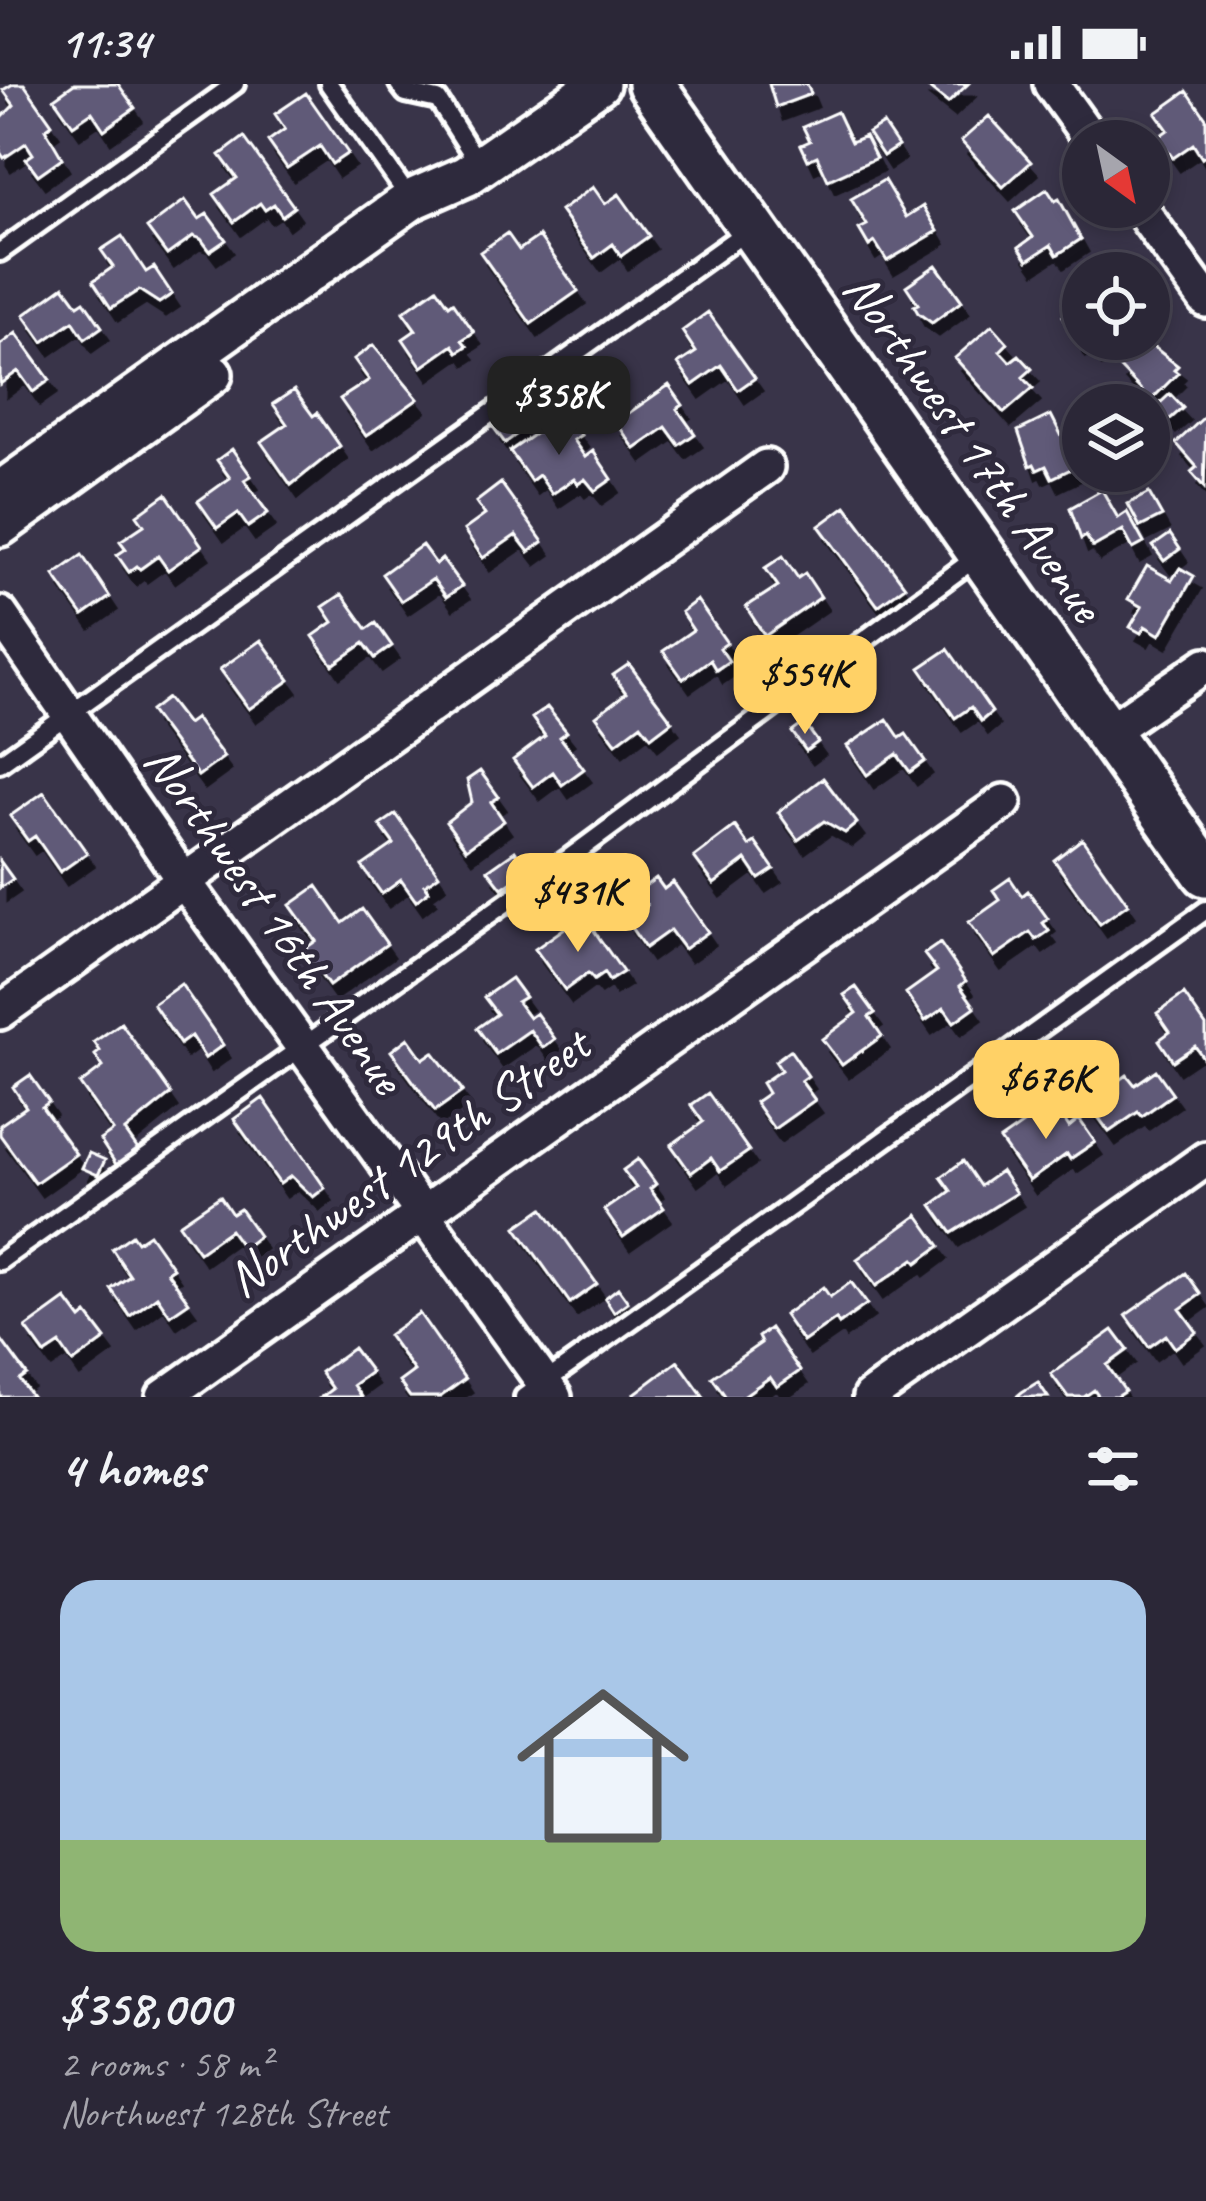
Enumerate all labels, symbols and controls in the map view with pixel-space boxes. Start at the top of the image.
text: 11:34 [60,14,150,71]
north arrow [1062,120,1170,228]
map controls [1062,120,1170,492]
button: locate [1062,252,1170,360]
street label: Northwest 17th Avenue [830,259,1121,637]
pin: $358K [475,356,643,458]
text: $358K [514,370,604,419]
button: layers [1062,384,1170,492]
pin: $554K [721,635,889,737]
text: $554K [761,649,849,698]
street label: Northwest 16th Avenue [131,731,422,1109]
pin: $431K [494,853,662,955]
text: $431K [533,867,623,916]
street label: Northwest 129th Street [214,1010,605,1311]
pin: $676K [962,1040,1130,1142]
text: $676K [1000,1054,1092,1103]
icon: filters [1080,1436,1146,1502]
text: 4 homes [60,1437,204,1501]
icon: home [495,1658,711,1874]
text: $358,000 [60,1976,230,2040]
text: 2 rooms · 58 m² [60,2040,271,2089]
text: Northwest 128th Street [60,2089,387,2138]

